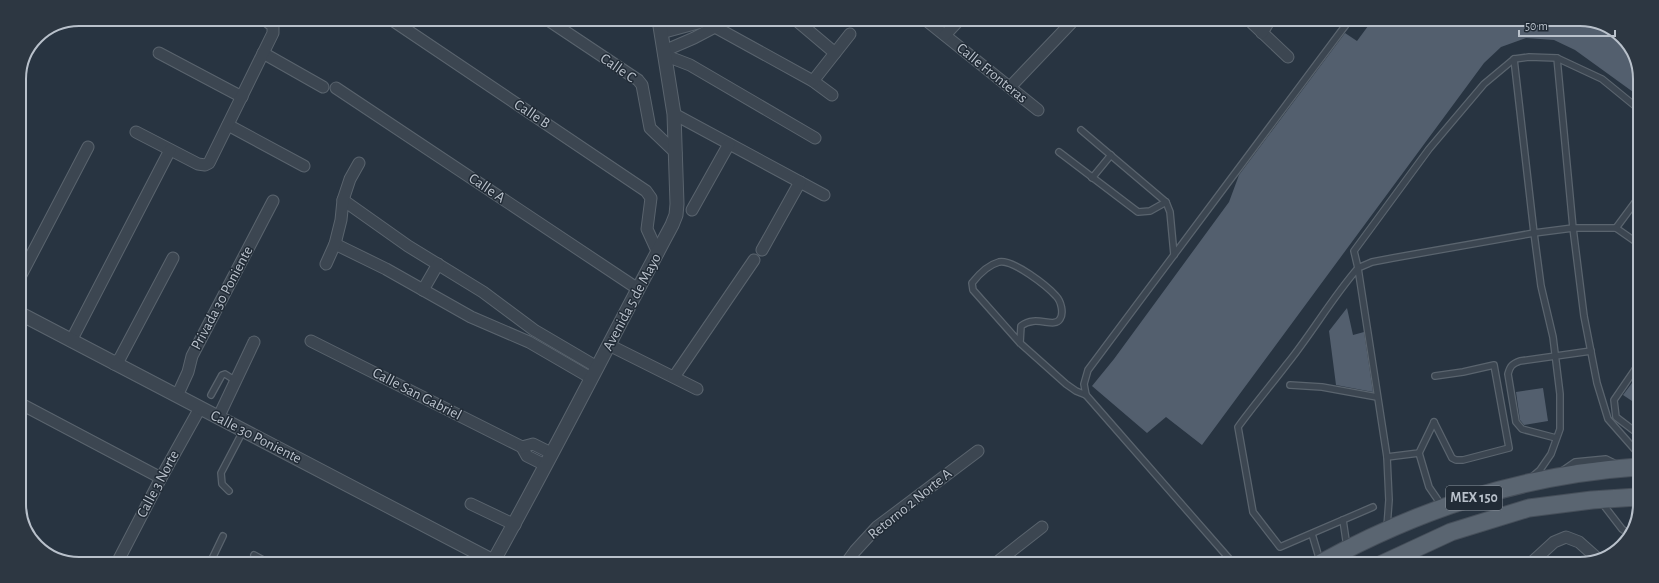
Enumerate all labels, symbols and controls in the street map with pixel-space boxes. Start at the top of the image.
scale bar [1519,12,1615,38]
text: 50 m [1525,20,1548,32]
street label: Calle Fronteras [954,40,1030,106]
street label: Calle C [598,51,639,86]
street label: Calle B [511,97,553,131]
street label: Calle A [466,171,508,206]
street label: Privada 30 Poniente [188,244,256,352]
street label: Avenida 5 de Mayo [600,251,664,353]
street label: Calle San Gabriel [370,365,464,423]
street label: Calle 30 Poniente [208,408,304,466]
street label: Calle 3 Norte [134,448,182,520]
street label: Retorno 2 Norte A [865,466,955,542]
road number: MEX 150 [1446,486,1502,510]

